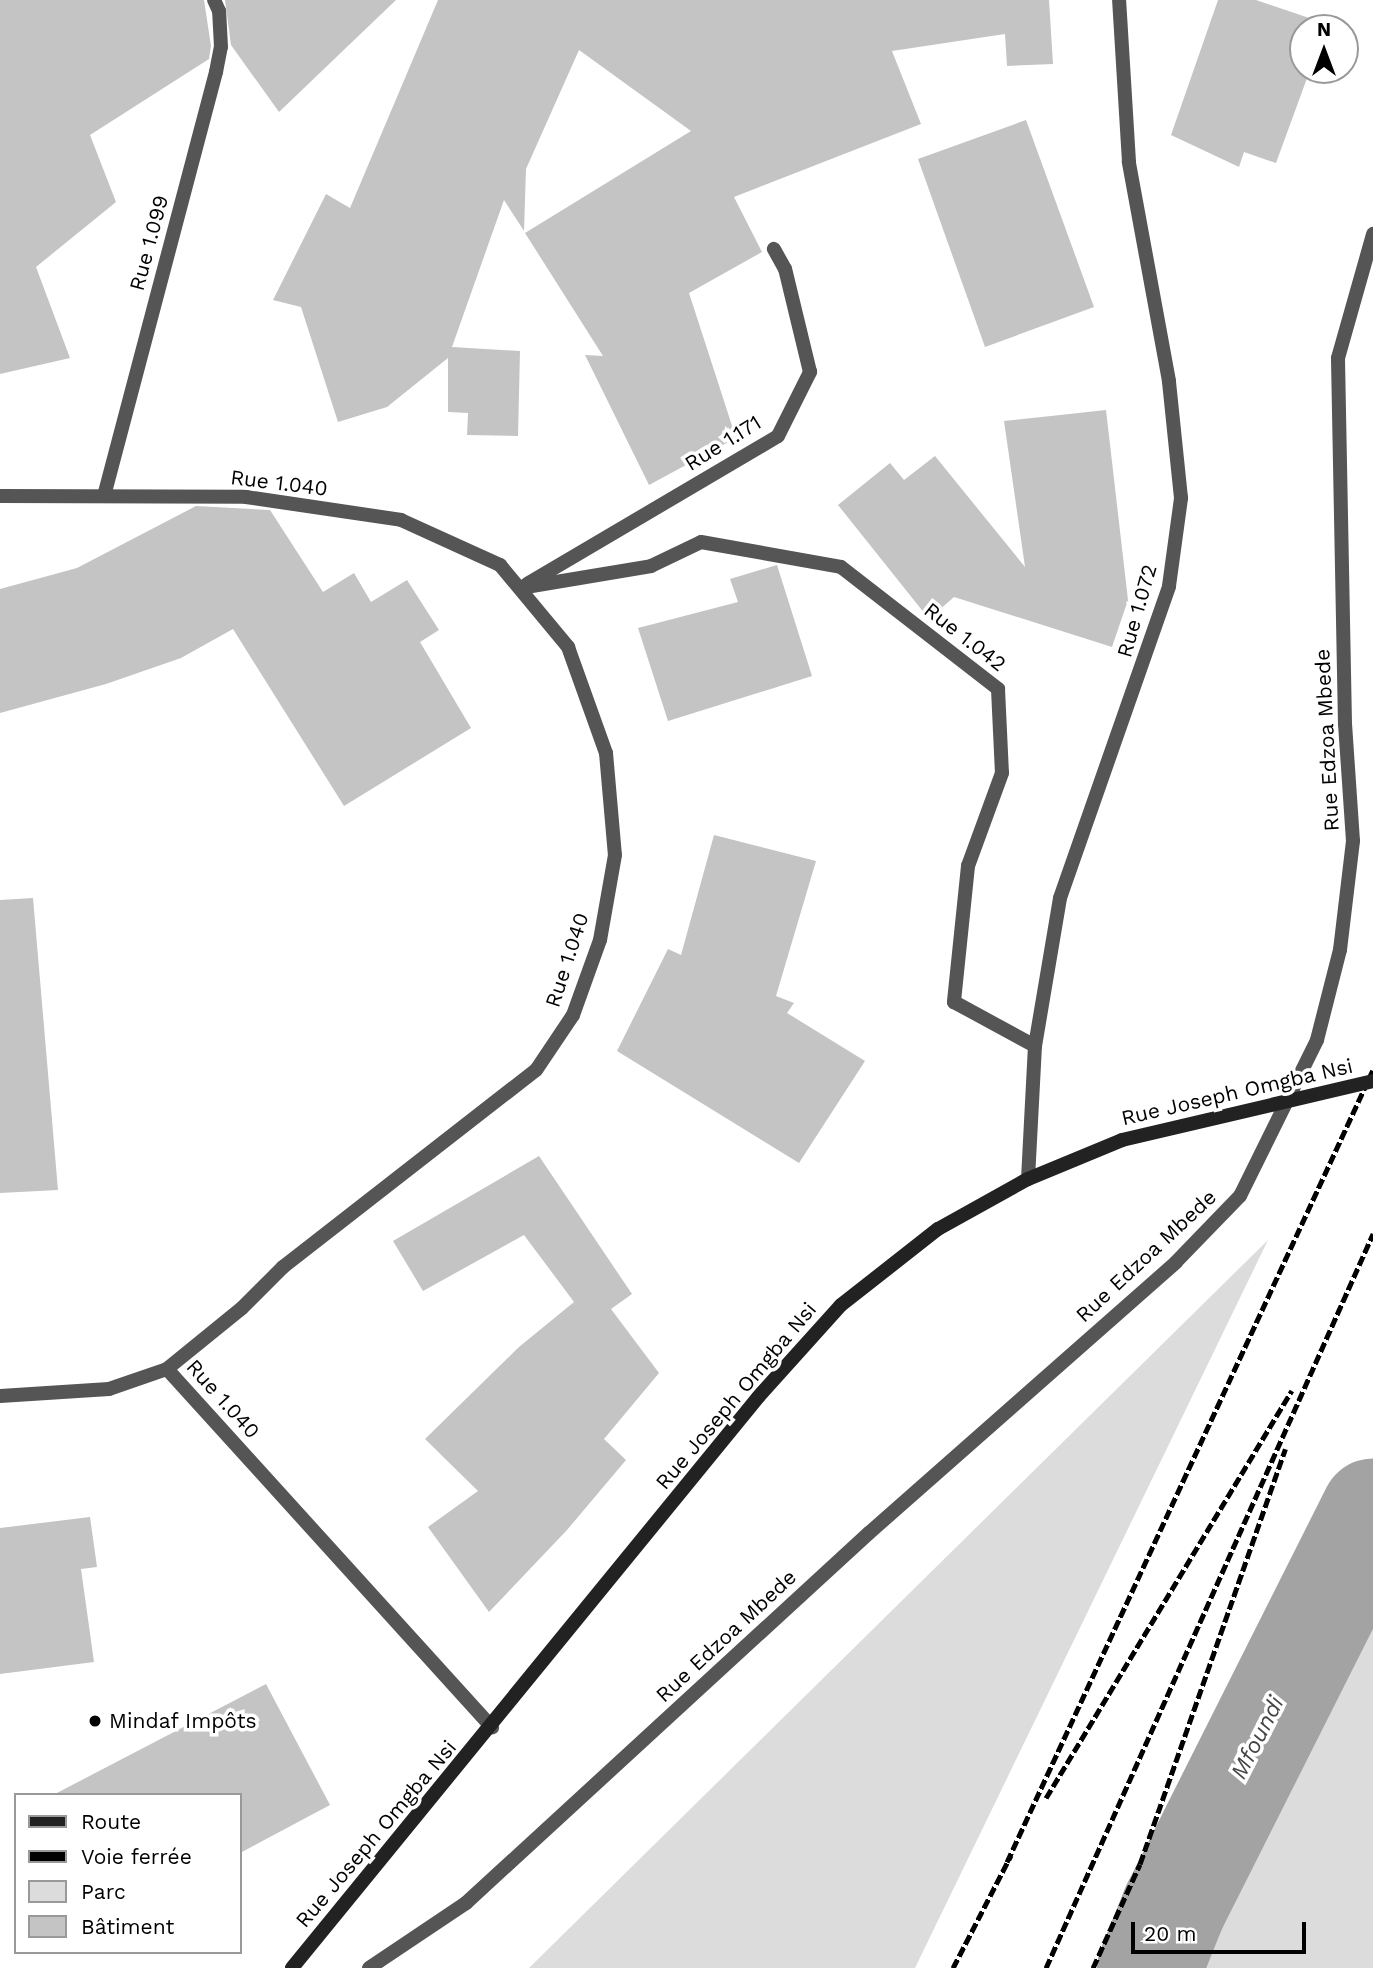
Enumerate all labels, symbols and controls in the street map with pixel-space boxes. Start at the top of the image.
north arrow [1289,14,1359,84]
text: N [1317,18,1331,41]
street label: Rue 1.099 [124,192,174,294]
street label: Rue 1.171 [680,410,766,476]
street label: Rue 1.040 [229,465,329,501]
street label: Rue 1.072 [1112,561,1162,661]
street label: Rue 1.042 [919,597,1011,677]
street label: Rue Edzoa Mbede [1310,648,1344,832]
street label: Rue 1.040 [540,909,594,1011]
street label: Rue Joseph Omgba Nsi [1118,1053,1356,1131]
street label: Rue Edzoa Mbede [1070,1184,1222,1328]
street label: Rue Joseph Omgba Nsi [650,1297,822,1495]
street label: Rue 1.040 [181,1354,265,1444]
street label: Rue Edzoa Mbede [650,1564,802,1708]
water label: Mfoundi [1225,1692,1291,1784]
place label: Mindaf Impôts [109,1708,257,1734]
marker: Mindaf Impôts [87,1713,103,1729]
street label: Rue Joseph Omgba Nsi [290,1735,462,1933]
legend [14,1793,242,1954]
text: Route [81,1809,141,1834]
text: Voie ferrée [81,1844,192,1869]
text: Parc [81,1879,126,1904]
scale bar [1135,1909,1310,1953]
text: Bâtiment [81,1914,174,1939]
text: 20 m [1144,1921,1196,1946]

